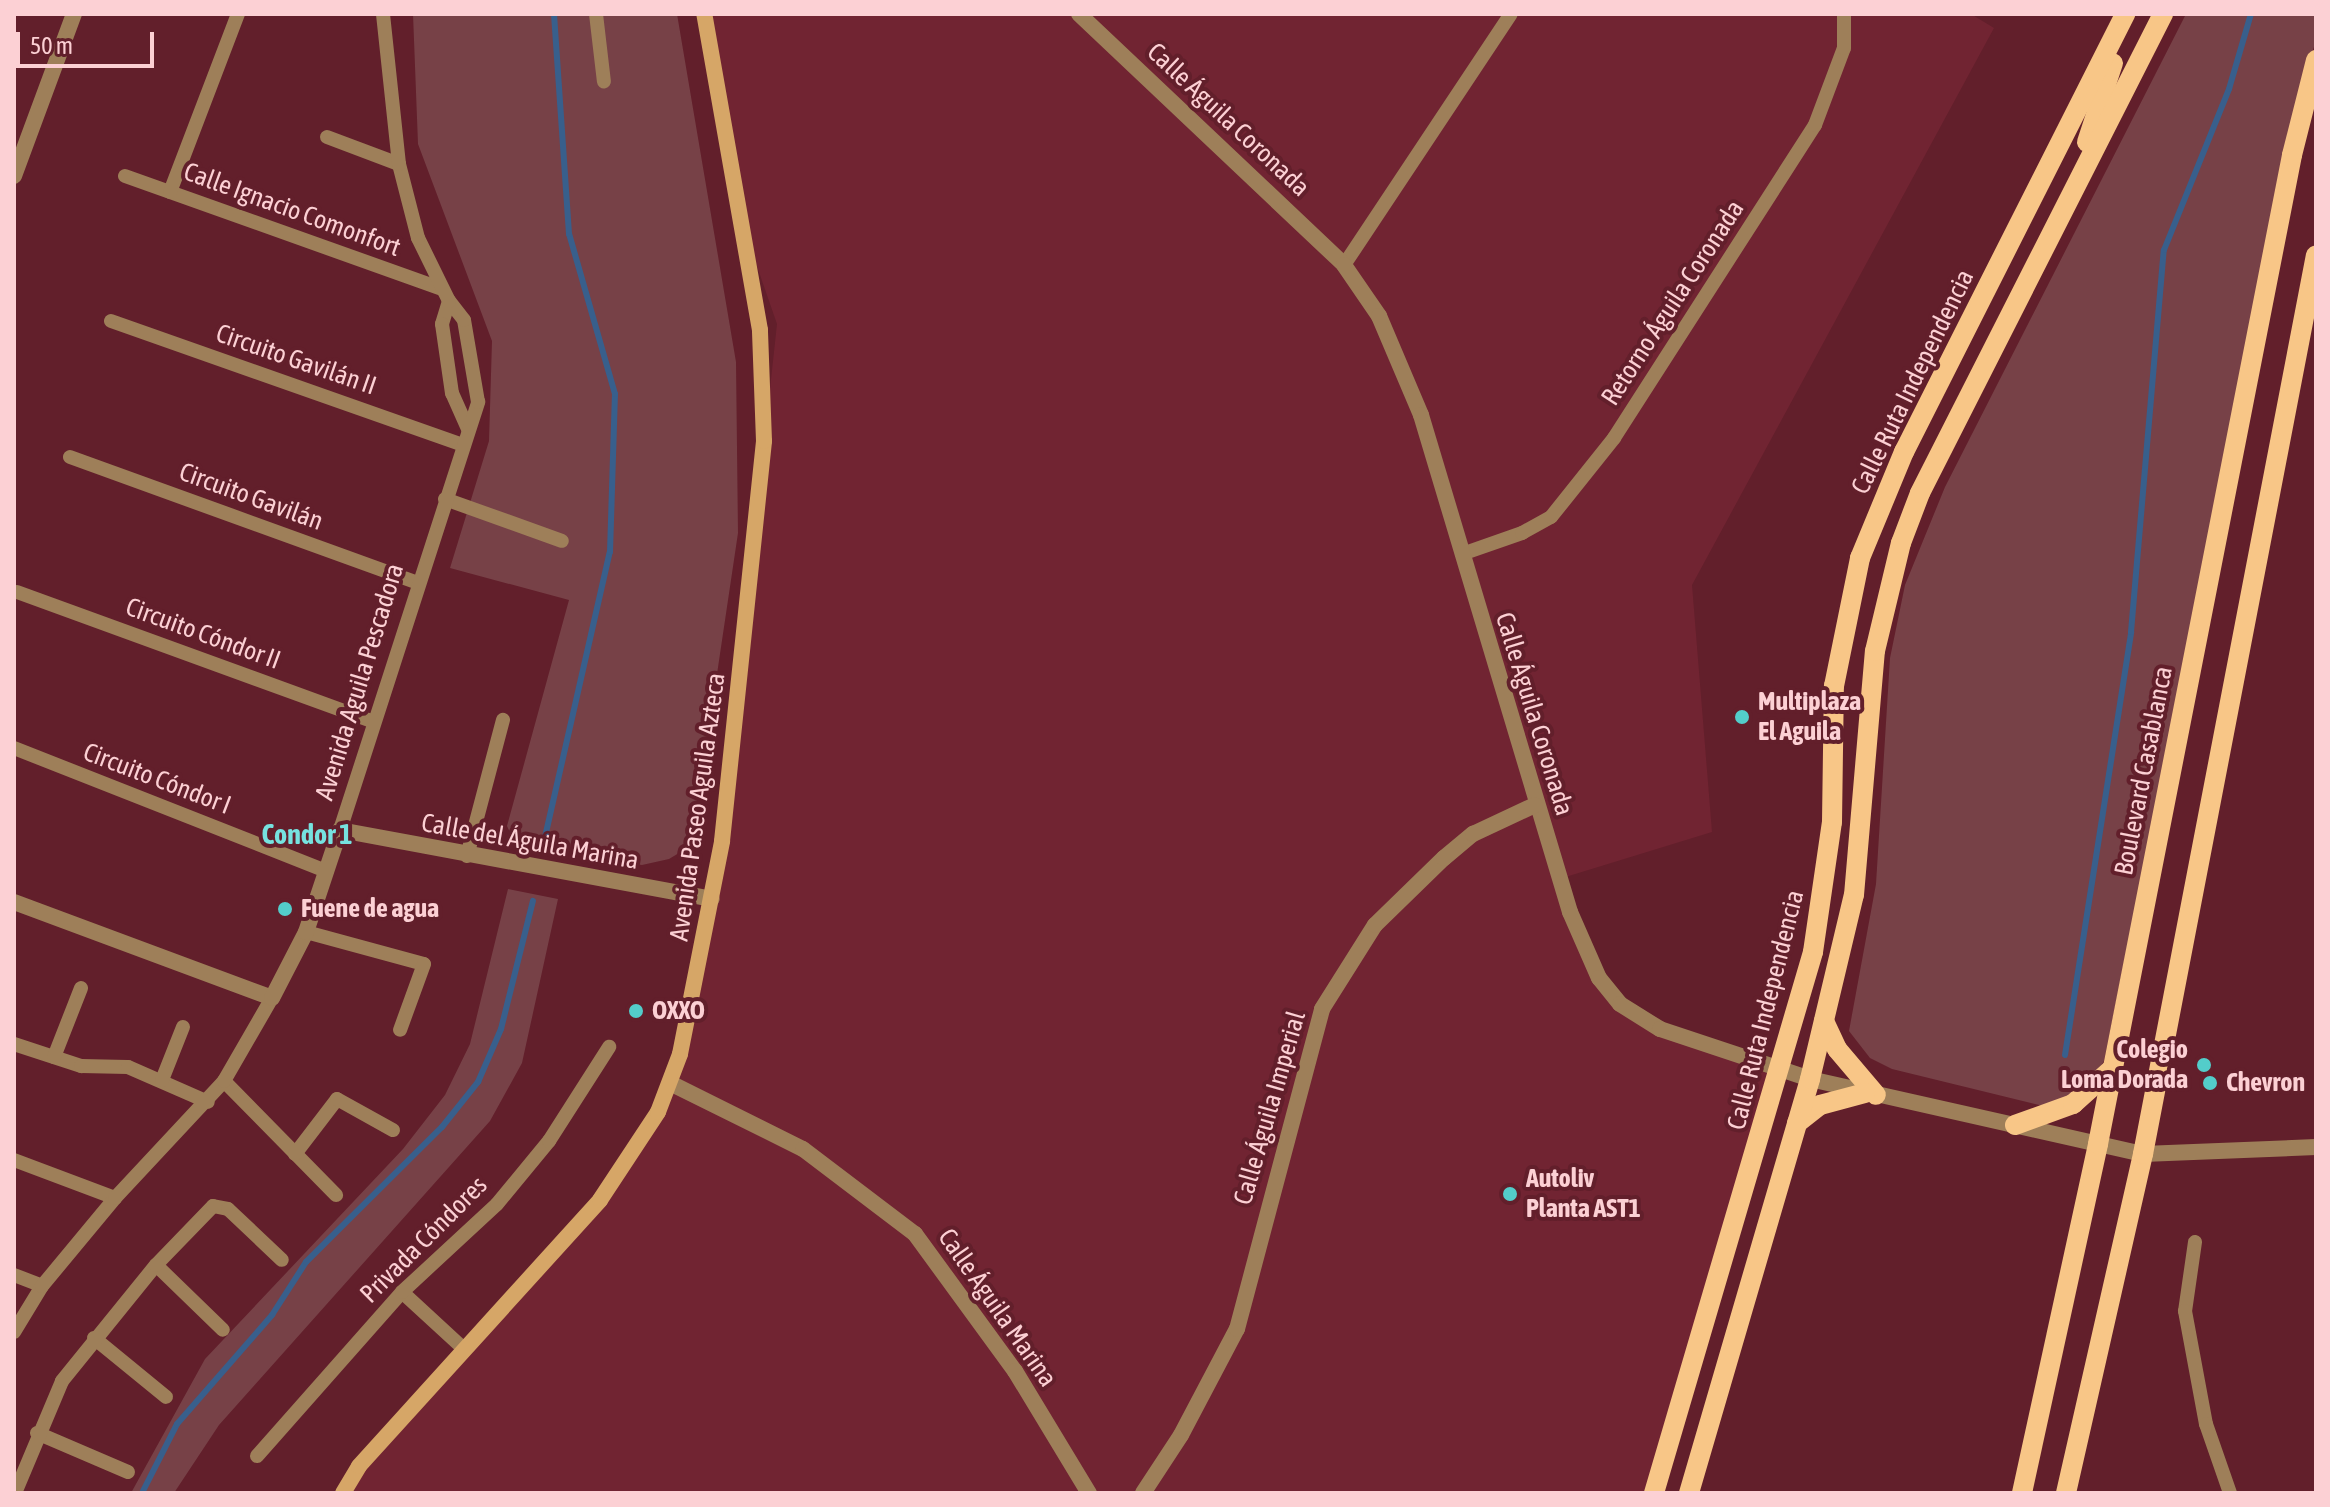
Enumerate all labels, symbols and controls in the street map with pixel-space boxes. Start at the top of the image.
scale bar [20,16,158,66]
text: 50 m [30,32,73,59]
street label: Calle Águila Coronada [1140,37,1316,203]
street label: Calle Ignacio Comonfort [179,156,405,264]
street label: Retorno Águila Coronada [1595,195,1751,411]
street label: Calle Ruta Independencia [1845,265,1981,499]
street label: Circuito Gavilán II [212,318,380,402]
street label: Circuito Gavilán [175,457,327,537]
street label: Avenida Aguila Pescadora [309,560,411,804]
street label: Circuito Cóndor II [122,592,284,676]
street label: Calle Águila Coronada [1488,609,1580,819]
street label: Boulevard Casablanca [2108,664,2180,878]
street label: Avenida Paseo Aguila Azteca [664,671,732,943]
place label: Multiplaza El Aguila [1758,686,1861,748]
marker: Multiplaza El Aguila [1733,708,1751,726]
street label: Circuito Cóndor I [79,737,235,821]
street label: Calle del Águila Marina [419,808,641,876]
district label: Condor 1 [261,817,353,851]
street label: Calle Ruta Independencia [1721,887,1811,1133]
place label: Fuene de agua [301,893,439,925]
marker: Fuene de agua [276,900,294,918]
place label: OXXO [652,995,705,1027]
marker: OXXO [627,1002,645,1020]
street label: Calle Águila Imperial [1227,1008,1313,1208]
place label: Colegio Loma Dorada [2061,1034,2188,1096]
marker: Colegio Loma Dorada [2195,1056,2213,1074]
place label: Chevron [2226,1067,2305,1099]
marker: Chevron [2201,1074,2219,1092]
place label: Autoliv Planta AST1 [1526,1163,1641,1224]
street label: Privada Cóndores [354,1170,494,1310]
marker: Autoliv Planta AST1 [1501,1185,1519,1203]
street label: Calle Águila Marina [931,1223,1063,1393]

